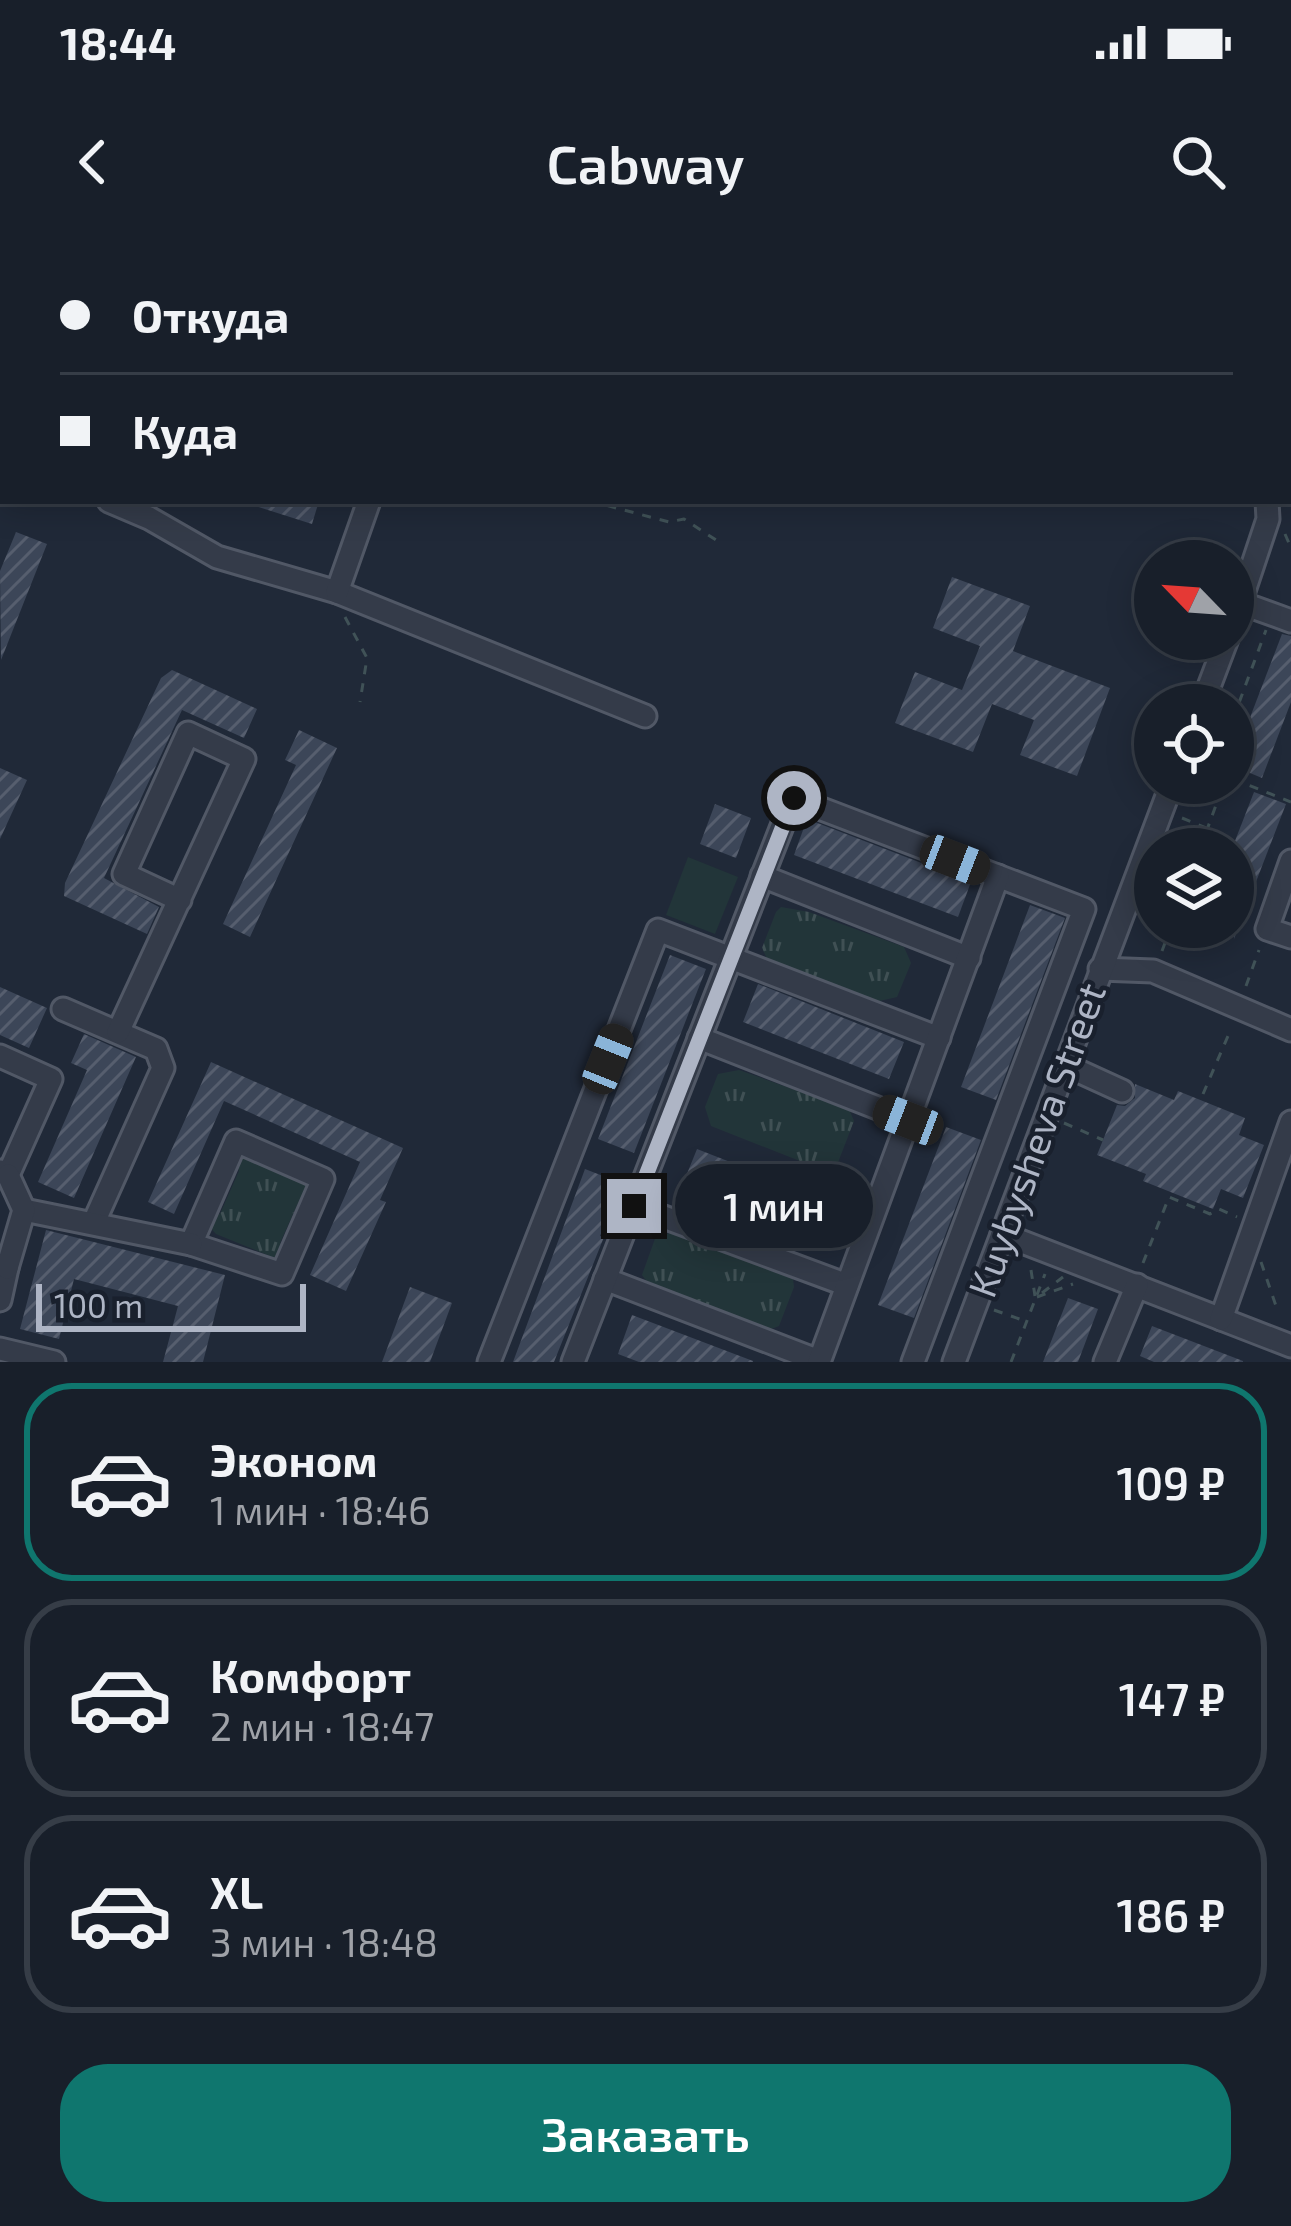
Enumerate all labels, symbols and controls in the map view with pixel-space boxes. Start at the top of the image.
text: 18:44 [60,15,176,69]
icon: back [60,129,126,195]
icon: search [1165,129,1231,195]
text: Cabway [547,130,744,195]
text: Откуда [132,288,289,342]
text: Куда [132,404,238,458]
north arrow [1134,540,1254,660]
map controls [1134,540,1254,948]
button: locate [1134,684,1254,804]
route start [767,771,821,825]
button: layers [1134,828,1254,948]
car [915,830,995,890]
street label: Kuybysheva Street [957,976,1114,1303]
car [578,1019,638,1099]
car [868,1090,948,1150]
callout: 1 мин [676,1164,874,1248]
route end [607,1179,661,1233]
text: 1 мин [723,1182,825,1229]
scale bar [36,1278,306,1331]
text: 100 m [54,1285,143,1325]
icon: car [66,1428,174,1536]
text: Эконом [210,1432,378,1486]
text: 109 ₽ [1116,1455,1225,1509]
text: 1 мин · 18:46 [210,1486,430,1533]
icon: car [66,1644,174,1752]
text: Комфорт [210,1648,411,1702]
text: 147 ₽ [1119,1671,1225,1725]
text: 2 мин · 18:47 [210,1702,434,1749]
icon: car [66,1860,174,1968]
text: XL [210,1864,263,1918]
text: 186 ₽ [1117,1887,1225,1941]
text: 3 мин · 18:48 [210,1918,438,1965]
button: Заказать [60,2064,1231,2202]

